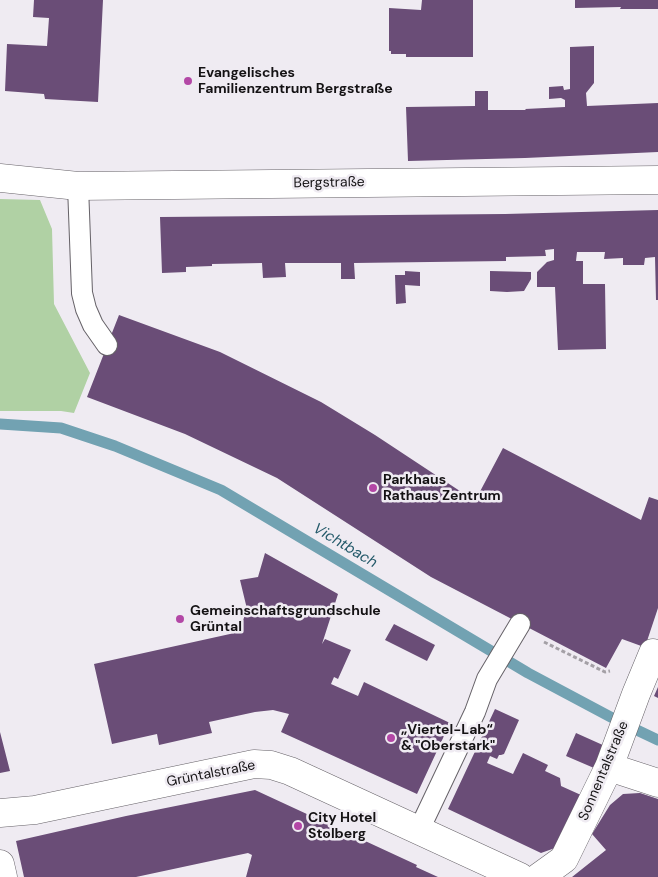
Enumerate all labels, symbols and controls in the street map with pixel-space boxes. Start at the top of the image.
place label: Evangelisches Familienzentrum Bergstraße [198,65,393,98]
marker: Evangelisches Familienzentrum Bergstraße [182,75,194,87]
street label: Bergstraße [293,174,365,192]
place label: Parkhaus Rathaus Zentrum [383,472,501,504]
marker: Parkhaus Rathaus Zentrum [367,482,379,494]
water label: Vichtbach [310,520,380,572]
place label: Gemeinschaftsgrundschule Grüntal [190,603,381,636]
marker: Gemeinschaftsgrundschule Grüntal [174,613,186,625]
street label: Sonnentalstraße [575,719,633,823]
place label: „Viertel-Lab“ & "Oberstark" [401,722,495,754]
marker: „Viertel-Lab“ & "Oberstark" [385,732,397,744]
street label: Grüntalstraße [165,757,257,791]
place label: City Hotel Stolberg [308,810,376,842]
marker: City Hotel Stolberg [292,820,304,832]

